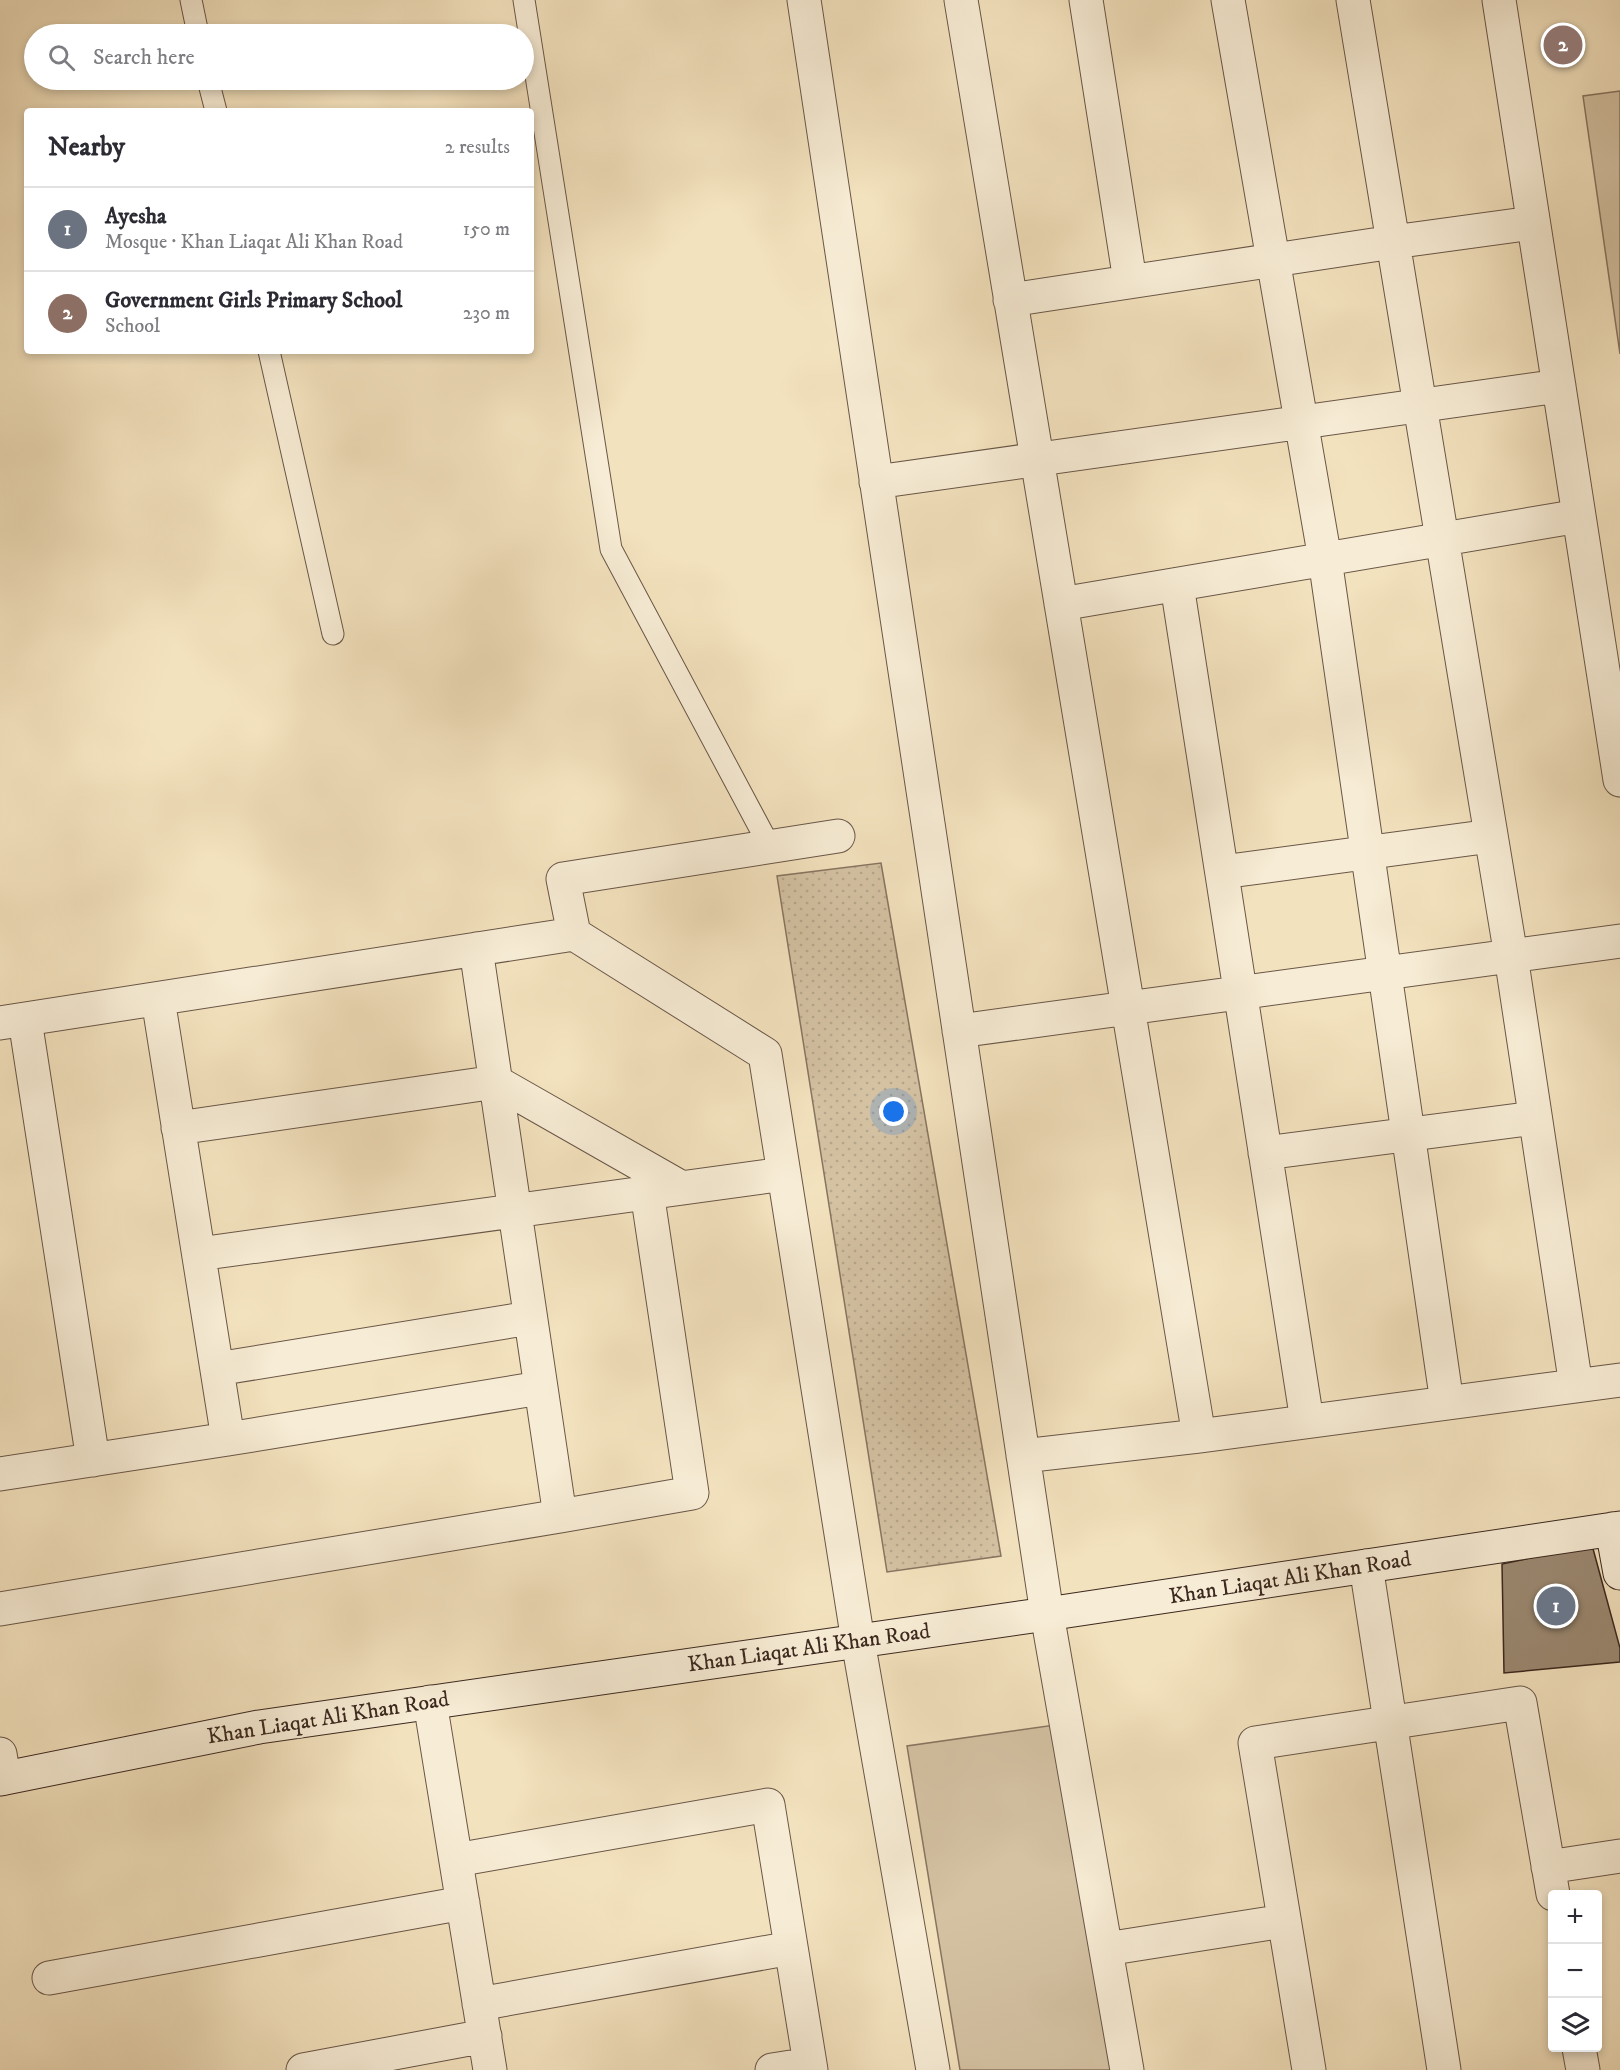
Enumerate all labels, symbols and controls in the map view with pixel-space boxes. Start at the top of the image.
pin: 2 [1544,22,1582,68]
search box [24,24,534,90]
icon: search [45,41,78,74]
text: Search here [93,44,195,71]
text: Nearby [48,131,125,164]
text: 2 results [445,135,510,160]
text: Ayesha [105,203,166,230]
text: 1 [64,217,71,242]
text: 150 m [463,217,510,242]
text: Mosque · Khan Liaqat Ali Khan Road [105,230,403,255]
text: Government Girls Primary School [105,287,402,314]
text: 2 [63,301,72,326]
text: 230 m [463,301,510,326]
text: School [105,314,160,339]
your location [879,1097,908,1126]
street label: Khan Liaqat Ali Khan Road [1167,1546,1413,1610]
pin: 1 [1536,1584,1576,1628]
street label: Khan Liaqat Ali Khan Road [686,1618,932,1678]
street label: Khan Liaqat Ali Khan Road [205,1686,451,1750]
map controls [1548,1890,1602,2052]
button: + [1548,1890,1602,1944]
button: − [1548,1944,1602,1998]
button: layers [1548,1998,1602,2052]

